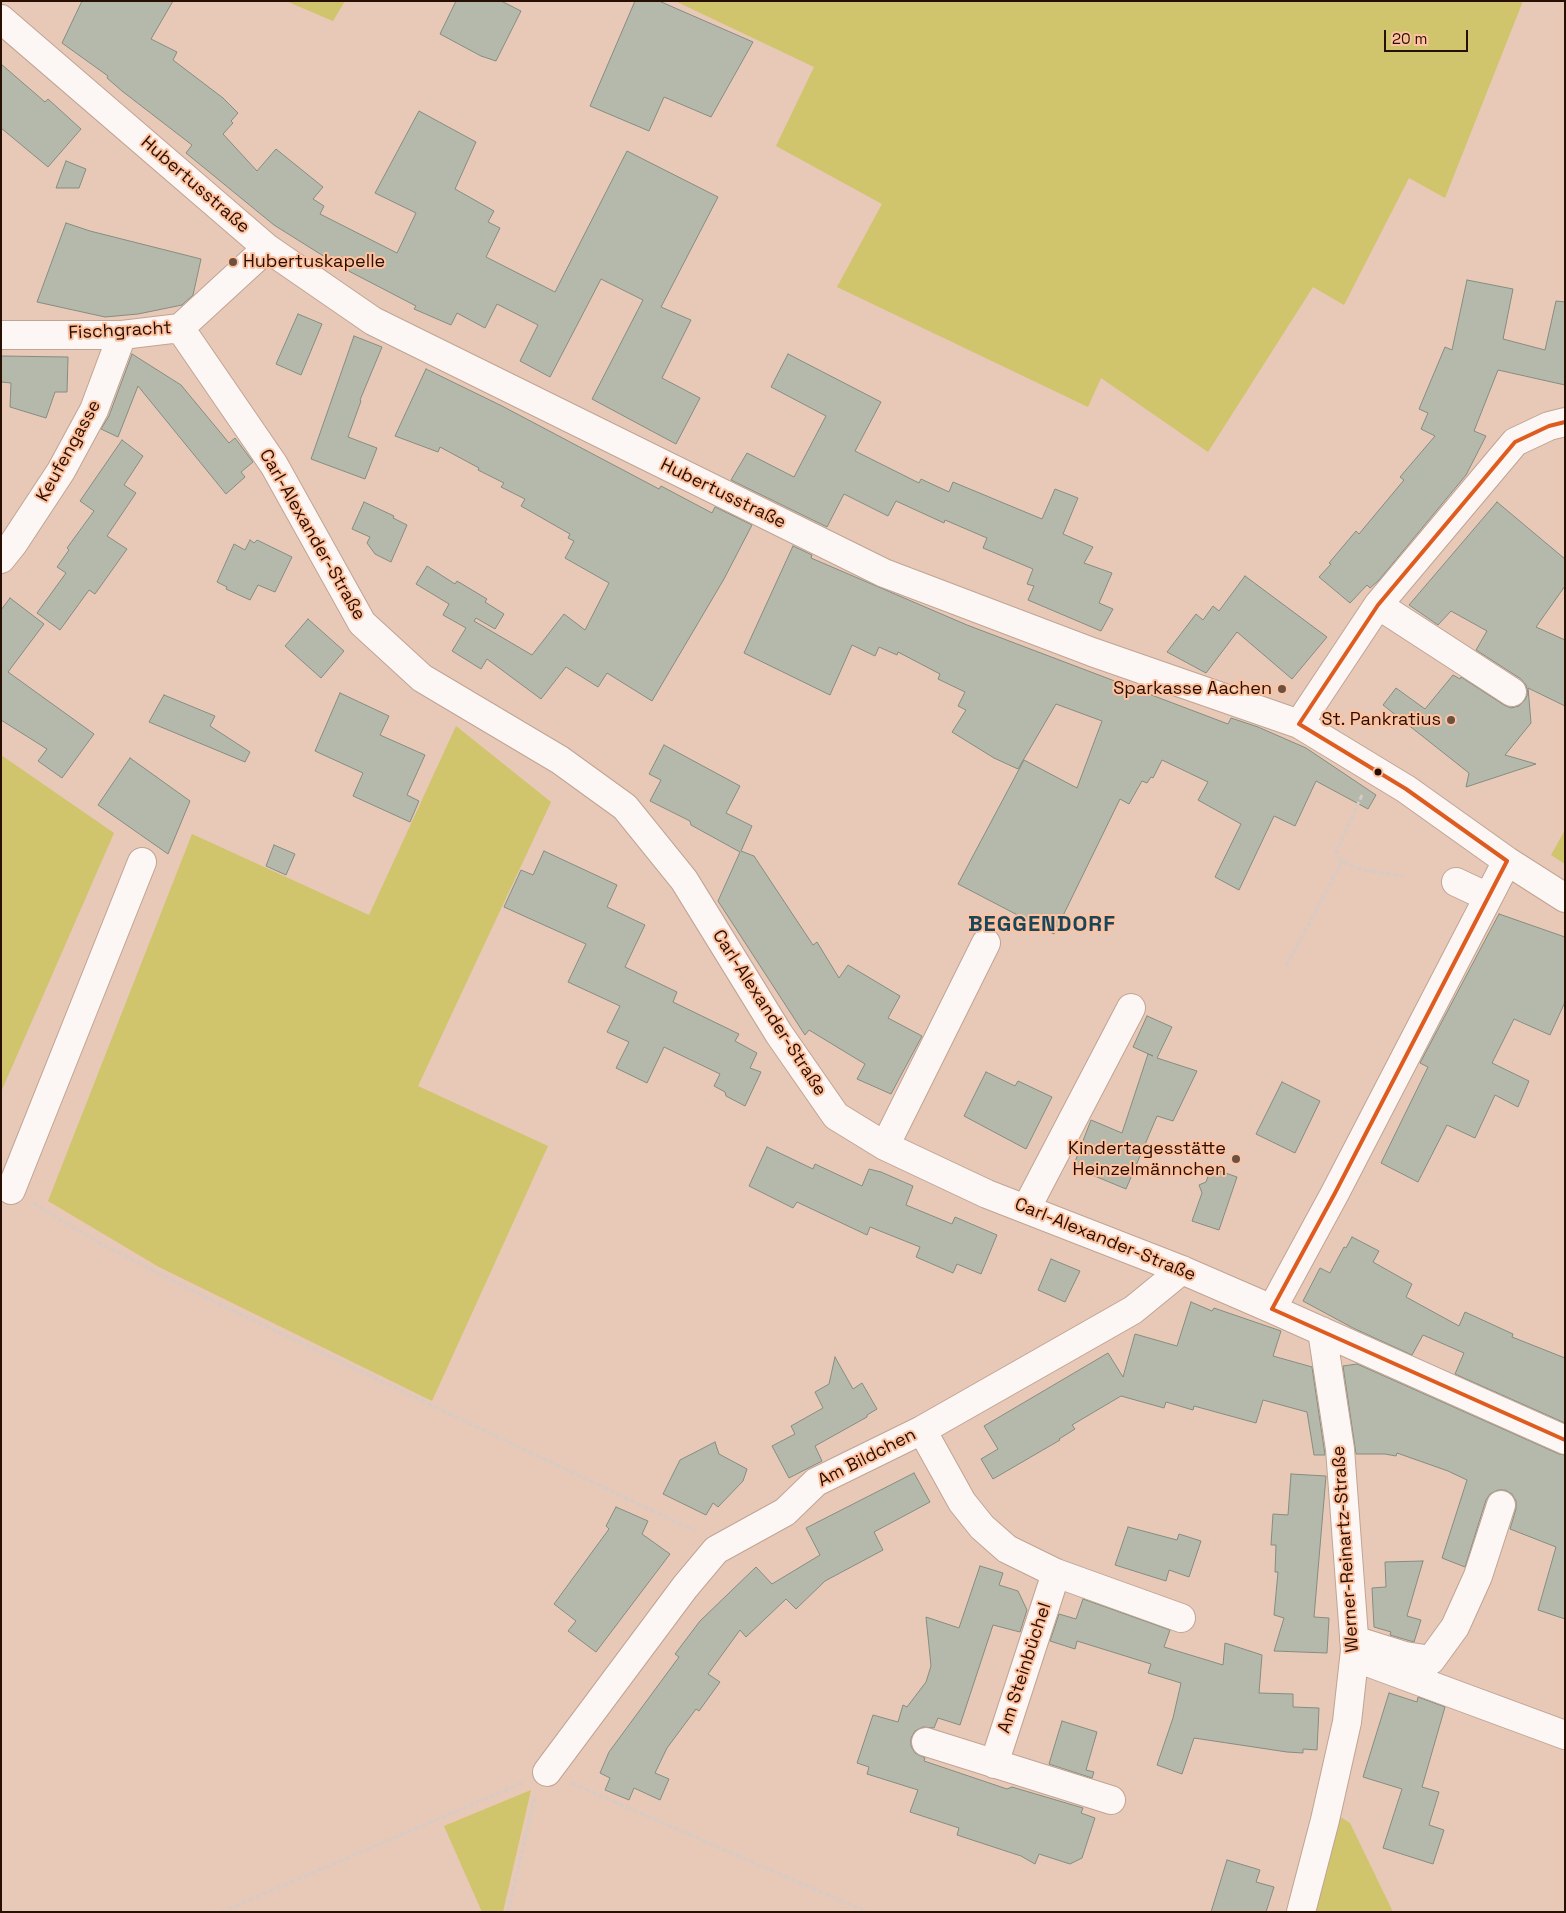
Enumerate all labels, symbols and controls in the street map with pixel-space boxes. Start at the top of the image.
scale bar [1386,20,1470,52]
text: 20 m [1392,29,1427,48]
street label: Hubertusstraße [136,132,254,238]
place label: Hubertuskapelle [243,251,385,273]
marker: Hubertuskapelle [227,256,239,268]
street label: Fischgracht [68,318,172,344]
street label: Keufengasse [32,396,106,506]
street label: Carl-Alexander-Straße [254,446,370,624]
street label: Hubertusstraße [657,454,789,534]
place label: Sparkasse Aachen [1113,678,1272,700]
marker: Sparkasse Aachen [1276,683,1288,695]
place label: St. Pankratius [1321,709,1441,731]
marker: St. Pankratius [1445,714,1457,726]
unlabelled marker [1373,767,1383,777]
district label: BEGGENDORF [967,912,1117,938]
street label: Carl-Alexander-Straße [707,926,831,1100]
place label: Kindertagesstätte Heinzelmännchen [1068,1138,1226,1180]
marker: Kindertagesstätte Heinzelmännchen [1230,1153,1242,1165]
street label: Carl-Alexander-Straße [1011,1194,1199,1286]
street label: Am Bildchen [814,1424,920,1492]
street label: Werner-Reinartz-Straße [1328,1445,1364,1653]
street label: Am Steinbüchel [994,1600,1056,1736]

